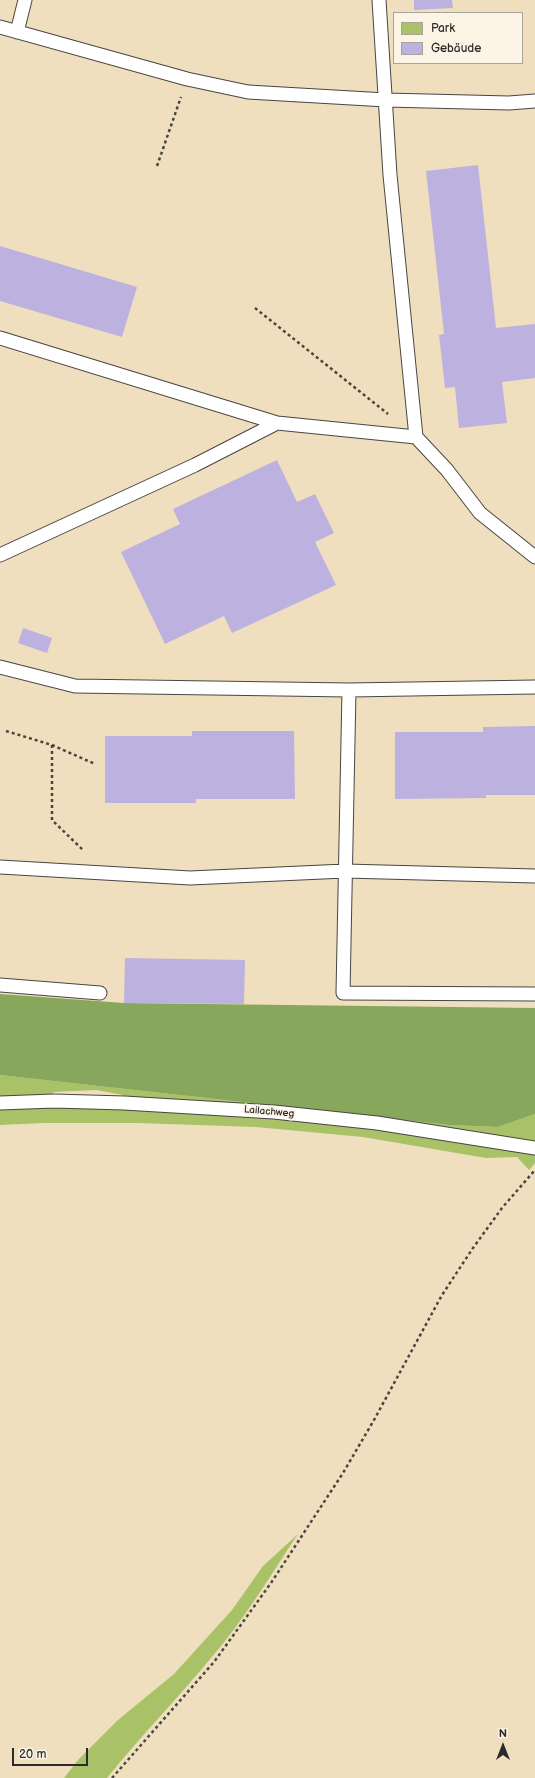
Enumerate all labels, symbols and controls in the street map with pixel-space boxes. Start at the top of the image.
legend [393,12,523,64]
text: Park [431,21,455,36]
text: Gebäude [431,41,481,56]
street label: Lailachweg [243,1104,295,1120]
north arrow [483,1726,523,1766]
text: N [499,1727,507,1740]
scale bar [14,1740,90,1766]
text: 20 m [19,1747,46,1762]

